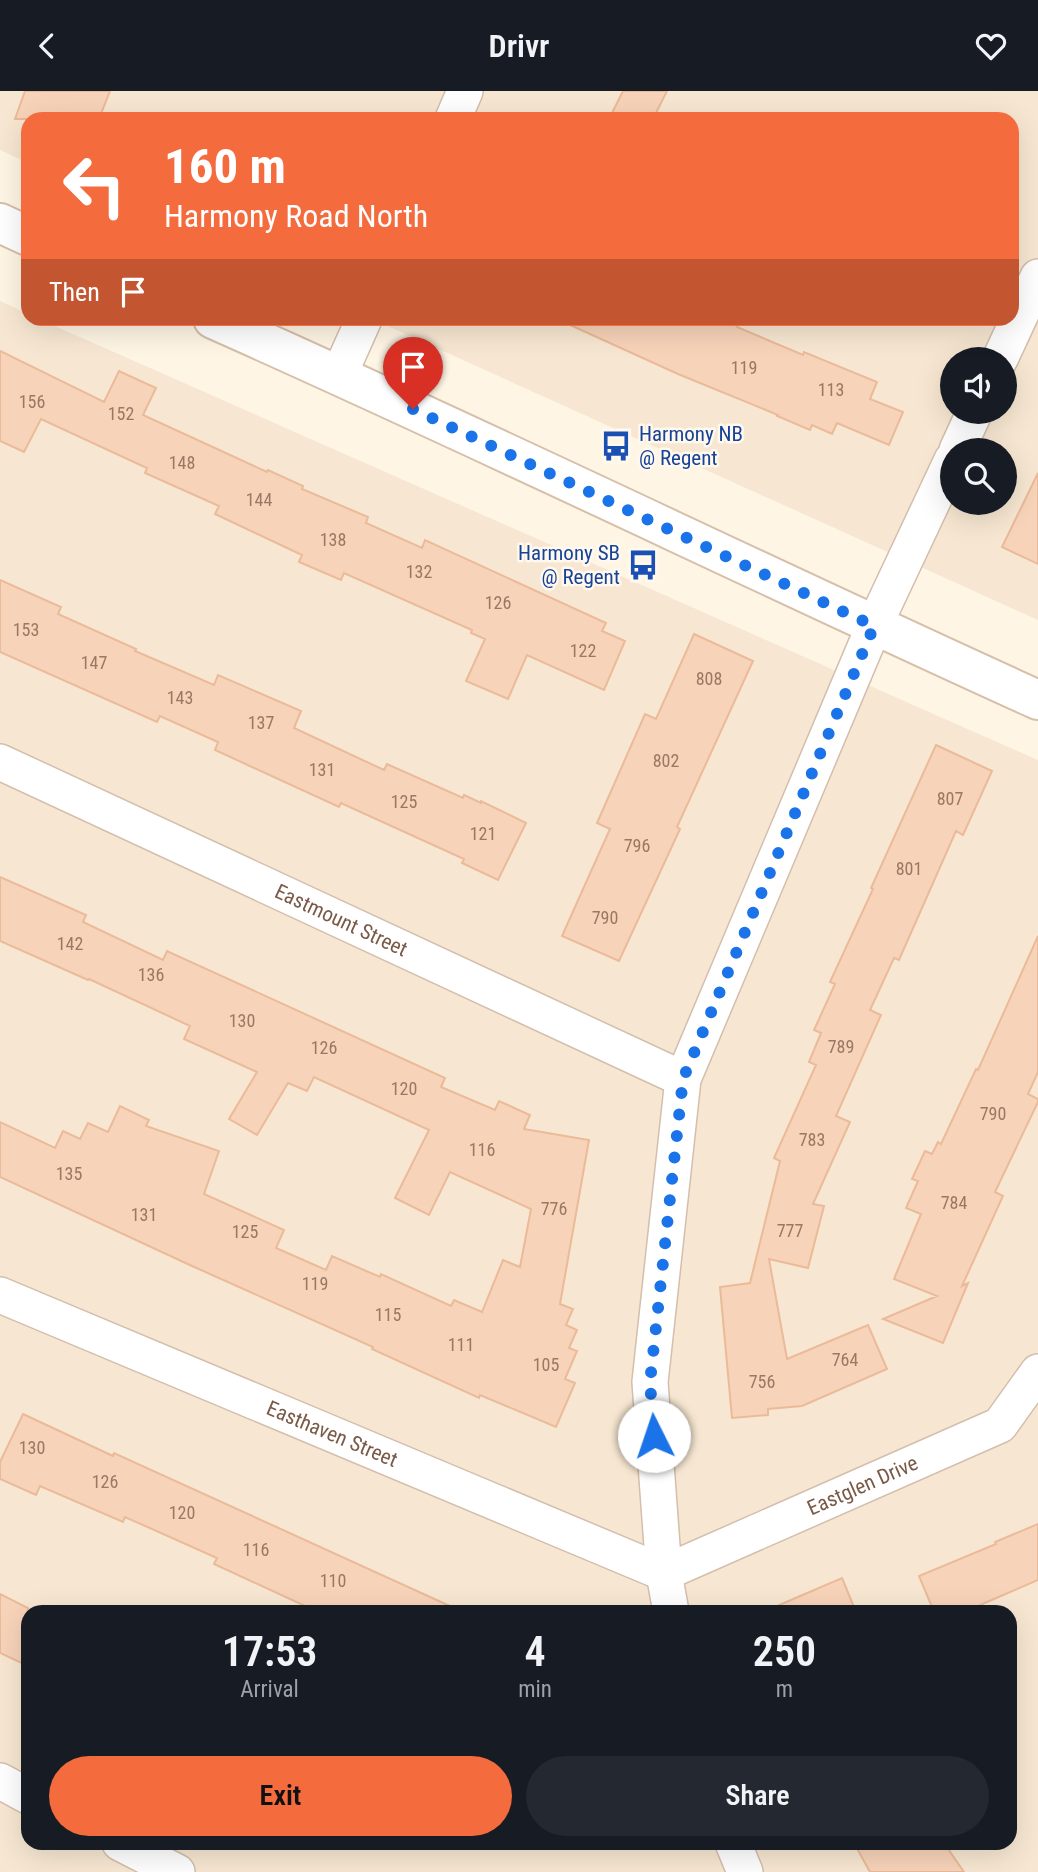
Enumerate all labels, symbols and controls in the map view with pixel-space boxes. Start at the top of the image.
icon: back [28,27,66,65]
text: Drivr [489,27,550,65]
icon: heart [972,27,1010,65]
text: 160 m [164,138,286,195]
icon: left [49,140,140,231]
text: Harmony Road North [164,197,428,235]
icon: arrive [114,273,152,311]
text: Then [49,277,100,307]
pin [383,337,443,409]
map controls [940,347,1017,515]
button: sound [940,347,1017,424]
icon: arrive [394,348,432,386]
house number: 119 [731,357,757,378]
house number: 113 [818,379,844,400]
house number: 156 [19,391,45,412]
house number: 152 [108,403,134,424]
place label: Harmony NB @ Regent [639,422,743,470]
bus stop icon: Harmony NB @ Regent [599,429,633,463]
button: search [940,438,1017,515]
house number: 148 [169,452,195,473]
house number: 144 [246,489,272,510]
house number: 138 [320,529,346,550]
place label: Harmony SB @ Regent [518,541,620,589]
bus stop icon: Harmony SB @ Regent [626,548,660,582]
house number: 132 [406,561,432,582]
house number: 126 [485,592,511,613]
house number: 153 [13,619,39,640]
house number: 122 [570,640,596,661]
house number: 147 [81,652,107,673]
house number: 808 [696,668,722,689]
house number: 143 [167,687,193,708]
house number: 137 [248,712,274,733]
house number: 802 [653,750,679,771]
house number: 131 [309,759,335,780]
house number: 807 [937,788,963,809]
house number: 125 [391,791,417,812]
house number: 121 [470,823,496,844]
house number: 796 [624,835,650,856]
house number: 801 [896,858,922,879]
street label: Eastmount Street [271,879,411,961]
house number: 790 [592,907,618,928]
house number: 142 [57,933,83,954]
house number: 136 [138,964,164,985]
house number: 130 [229,1010,255,1031]
house number: 789 [828,1036,854,1057]
house number: 126 [311,1037,337,1058]
house number: 120 [391,1078,417,1099]
house number: 790 [980,1103,1006,1124]
house number: 783 [799,1129,825,1150]
house number: 116 [469,1139,495,1160]
house number: 135 [56,1163,82,1184]
house number: 784 [941,1192,967,1213]
house number: 776 [541,1198,567,1219]
house number: 131 [131,1204,157,1225]
house number: 777 [777,1220,803,1241]
house number: 125 [232,1221,258,1242]
house number: 119 [302,1273,328,1294]
house number: 115 [375,1304,401,1325]
house number: 111 [448,1334,474,1355]
house number: 764 [832,1349,858,1370]
house number: 105 [533,1354,559,1375]
house number: 756 [749,1371,775,1392]
street label: Easthaven Street [263,1396,401,1472]
position arrow [617,1399,691,1473]
house number: 130 [19,1437,45,1458]
street label: Eastglen Drive [804,1451,922,1520]
house number: 126 [92,1471,118,1492]
house number: 120 [169,1502,195,1523]
house number: 116 [243,1539,269,1560]
house number: 110 [320,1570,346,1591]
text: 17:53 [222,1627,317,1676]
text: 4 [525,1627,546,1676]
text: 250 [753,1627,816,1676]
text: Arrival [240,1676,299,1703]
text: min [518,1676,552,1703]
text: m [776,1676,793,1703]
button: Exit [49,1756,512,1836]
button: Share [526,1756,989,1836]

